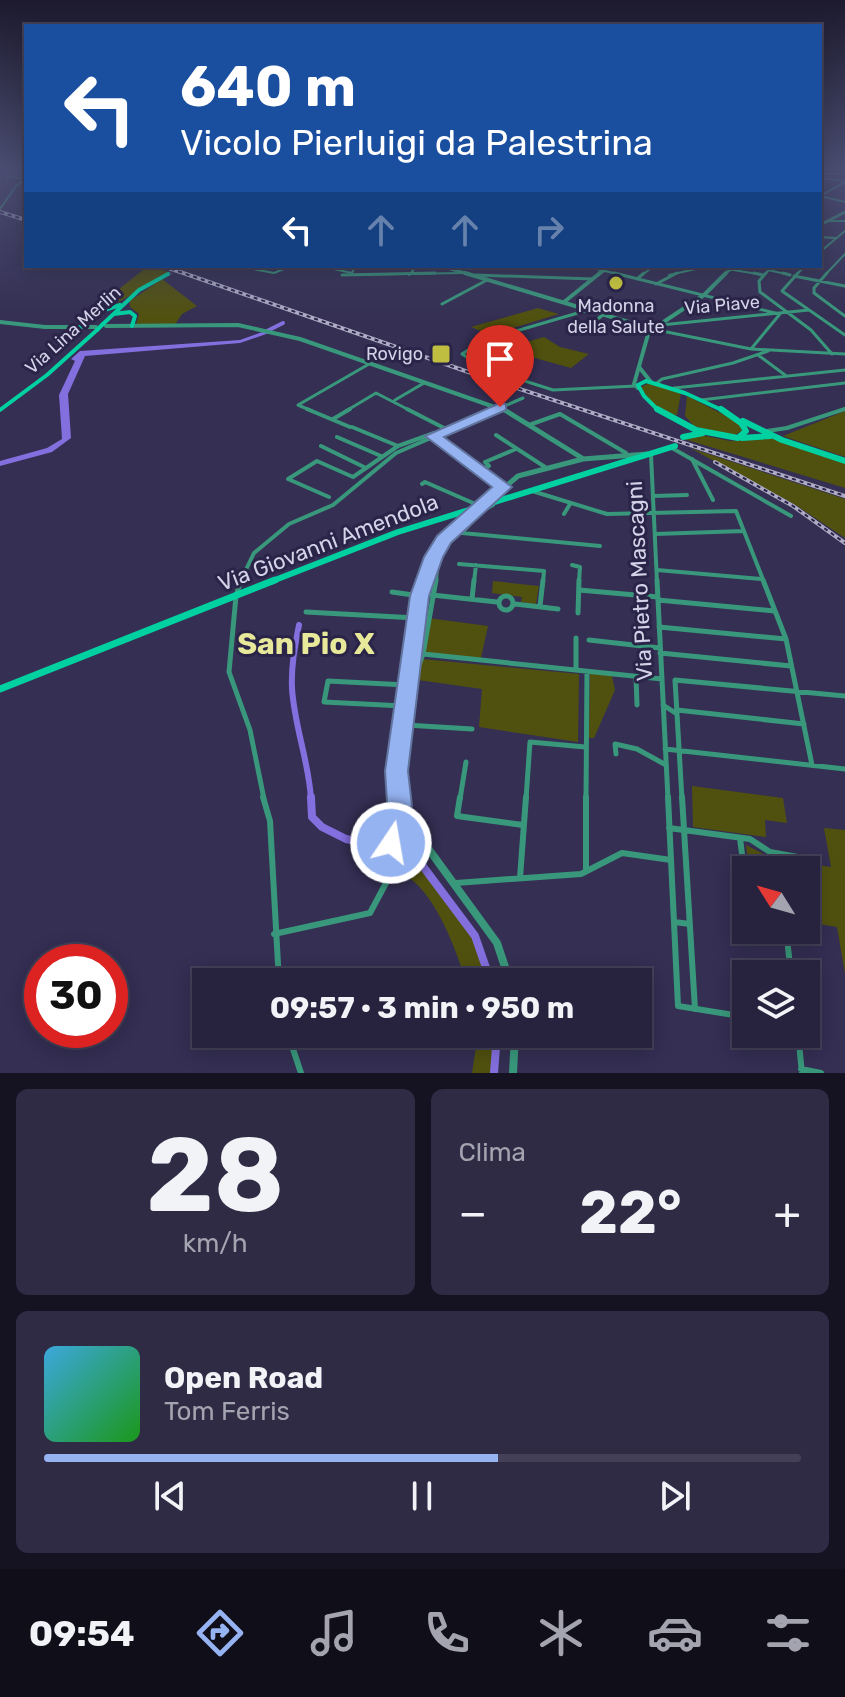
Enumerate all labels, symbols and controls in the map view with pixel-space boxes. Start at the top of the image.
text: 640 m [180,54,356,120]
icon: left [48,56,152,160]
text: Vicolo Pierluigi da Palestrina [180,121,653,164]
icon: left [275,208,319,252]
icon: ahead [359,208,403,252]
icon: ahead [443,208,487,252]
icon: right [527,208,571,252]
marker: Madonna della Salute [607,274,625,292]
street label: Via Lina Merlin [21,281,125,379]
street label: Via Piave [683,291,761,319]
place label: Madonna della Salute [567,295,665,338]
pin [466,325,534,407]
icon: arrive [478,337,522,381]
place label: Rovigo [366,343,423,365]
marker: Rovigo [430,343,452,365]
street label: Via Pietro Mascagni [621,480,658,682]
street label: Via Giovanni Amendola [214,488,442,597]
district label: San Pio X [237,626,375,662]
position arrow [349,801,433,885]
north arrow [732,856,820,944]
map controls [732,856,820,1048]
speed limit sign: 30 [24,944,128,1048]
button: layers [732,960,820,1048]
text: 09:57 · 3 min · 950 m [270,990,574,1026]
text: 28 [146,1114,284,1237]
text: Clima [459,1137,526,1168]
text: 22° [579,1177,682,1248]
text: − [459,1187,487,1239]
text: + [774,1187,801,1239]
text: km/h [183,1228,248,1259]
text: Open Road [164,1360,323,1396]
text: Tom Ferris [164,1396,290,1427]
icon: previous [148,1474,192,1518]
icon: pause [400,1474,444,1518]
icon: next [653,1474,697,1518]
icon: directions [192,1605,248,1661]
icon: music [306,1605,362,1661]
icon: phone [419,1605,475,1661]
icon: climate [533,1605,589,1661]
icon: car [647,1605,703,1661]
icon: filters [760,1605,816,1661]
text: 09:54 [29,1612,135,1655]

